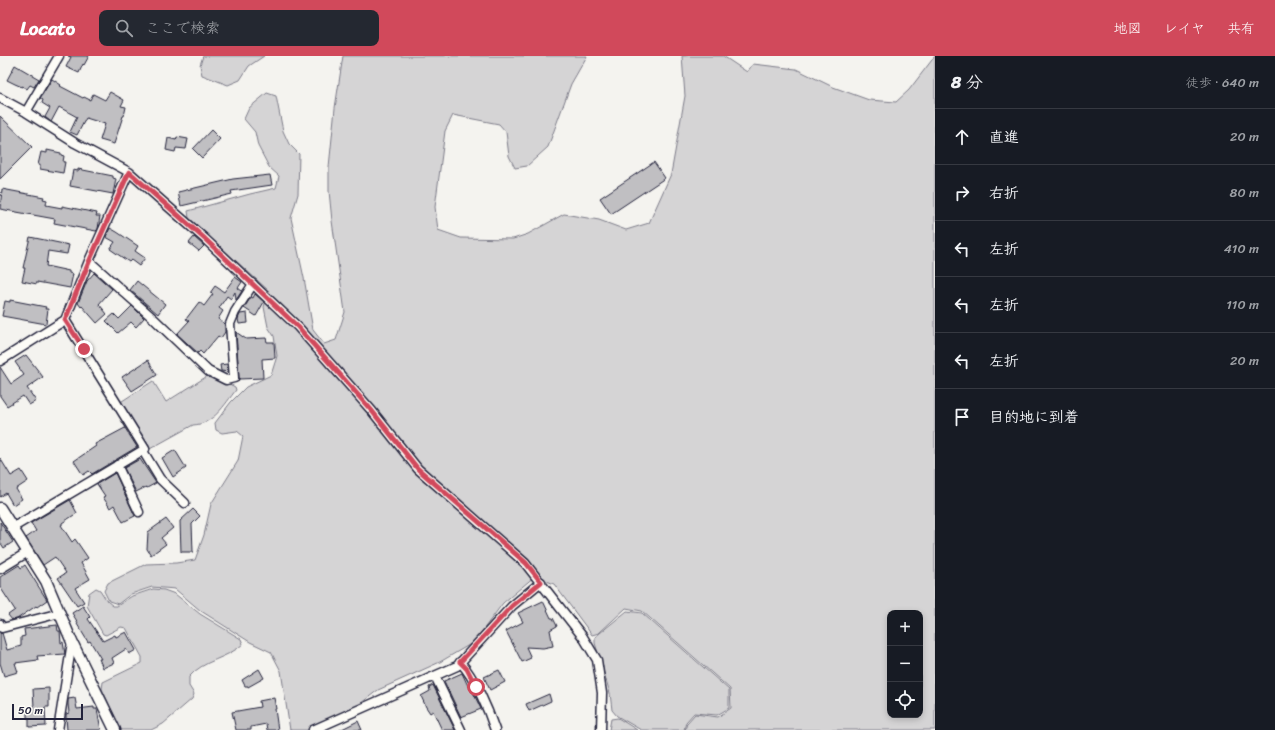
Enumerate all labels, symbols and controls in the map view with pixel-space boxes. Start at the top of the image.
search box [99,10,379,46]
text: Locato [20,12,75,45]
text: ここで検索 [145,15,220,41]
text: 地図 [1114,16,1142,41]
text: レイヤ [1164,16,1205,41]
text: 共有 [1227,16,1255,41]
icon: search [113,17,135,39]
text: 8 分 [951,67,983,97]
text: 徒歩 · 640 m [1186,71,1259,94]
text: 直進 [989,124,1019,150]
text: 20 m [1230,125,1259,148]
icon: ahead [951,126,973,148]
text: 右折 [989,180,1019,206]
text: 80 m [1230,181,1259,204]
icon: right [951,182,973,204]
text: 左折 [989,236,1019,262]
text: 410 m [1224,237,1259,260]
icon: left [951,238,973,260]
text: 左折 [989,292,1019,318]
text: 110 m [1226,293,1259,316]
icon: left [951,294,973,316]
route end [75,340,93,358]
text: 左折 [989,348,1019,374]
text: 20 m [1230,349,1259,372]
icon: left [951,350,973,372]
text: 目的地に到着 [989,404,1079,430]
icon: arrive [951,406,973,428]
map controls [887,610,923,718]
button: + [887,610,923,646]
button: − [887,646,923,682]
route start [467,678,485,696]
button: locate [887,682,923,718]
text: 50 m [18,701,43,720]
scale bar [12,702,83,721]

